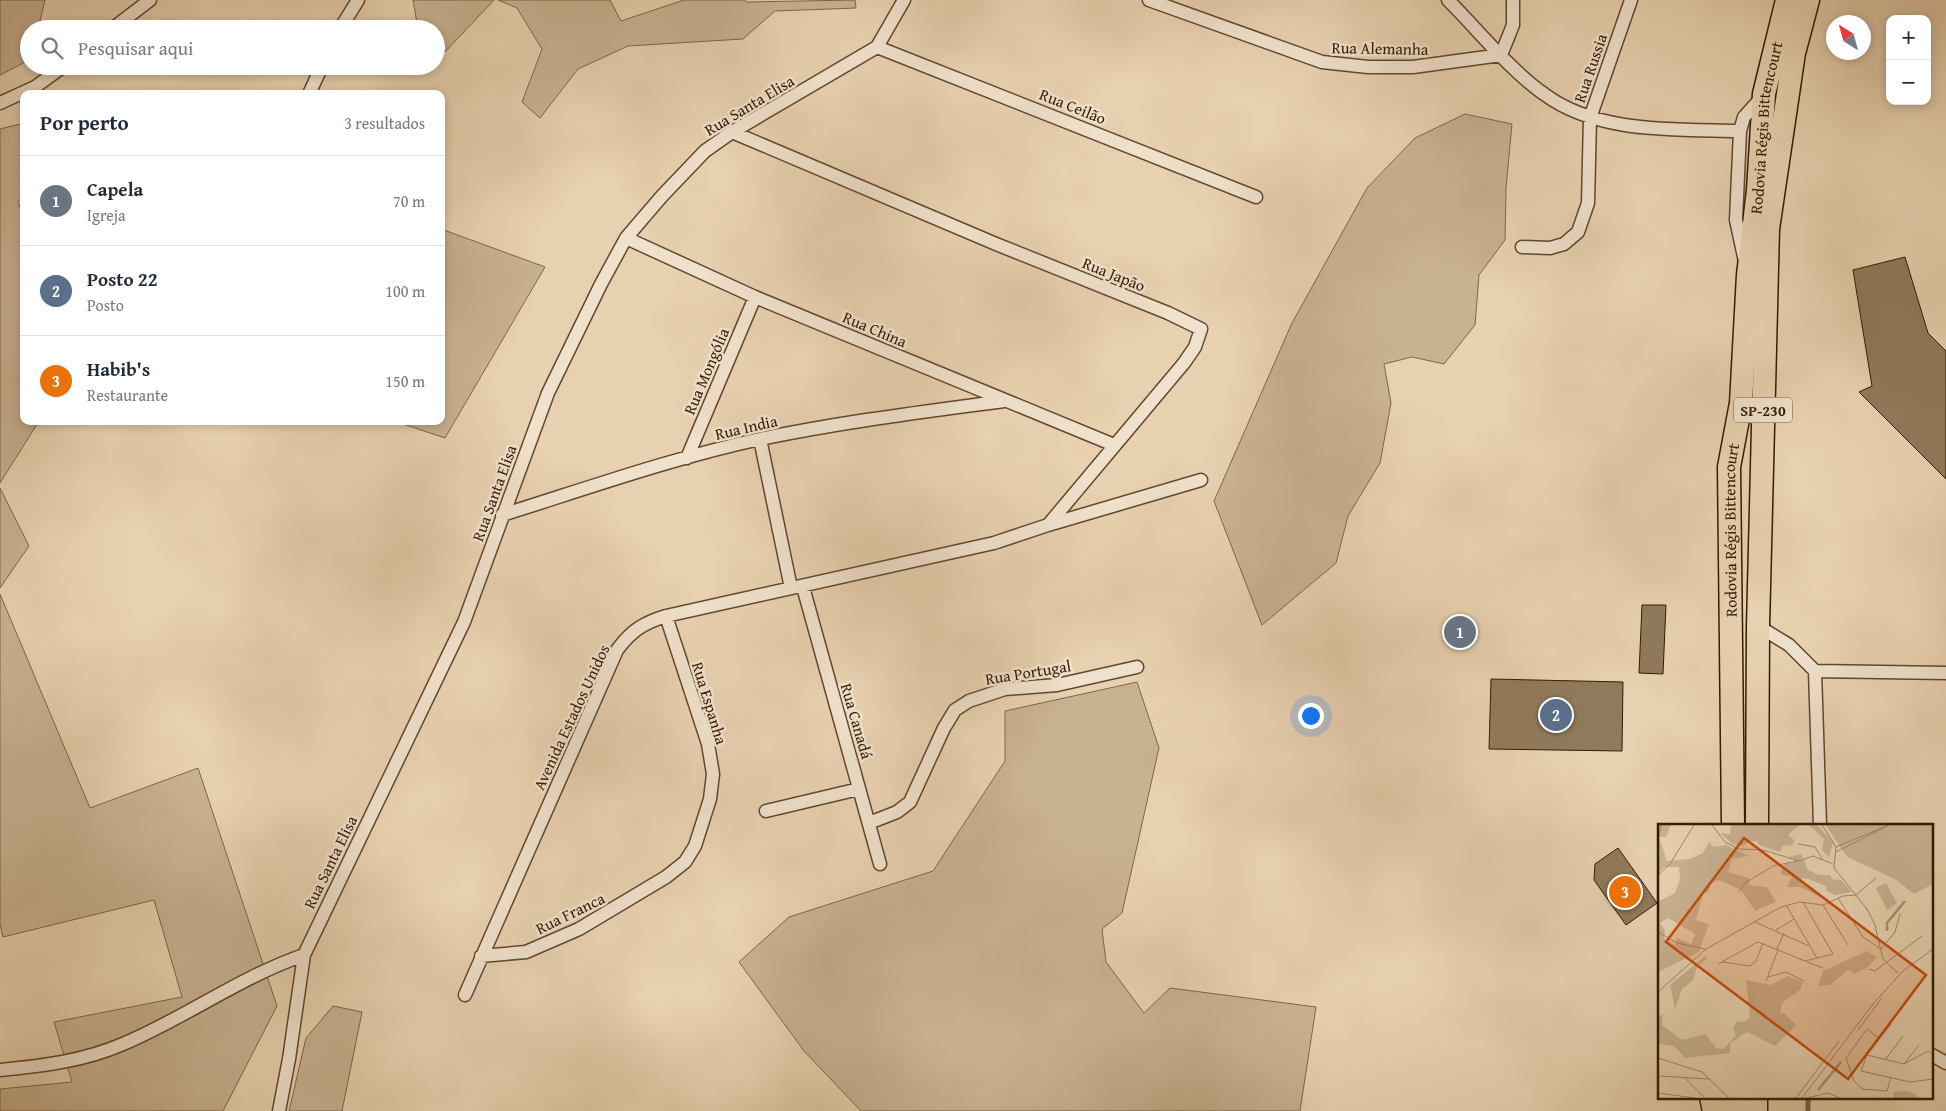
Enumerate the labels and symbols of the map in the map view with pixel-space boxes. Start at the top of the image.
north arrow [1826,15,1871,60]
street label: Rua Russia [1567,30,1613,106]
street label: Rua Alemanha [1331,35,1429,61]
street label: Rodovia Régis Bittencourt [1743,38,1789,215]
street label: Rua Santa Elisa [700,68,799,141]
street label: Rua Ceilão [1036,82,1110,130]
street label: Rua Japão [1079,251,1149,297]
street label: Rua China [839,305,911,353]
street label: Rua Mongólia [677,324,735,418]
road number: SP-230 [1734,398,1792,422]
street label: Rua India [712,408,780,446]
street label: Rua Santa Elisa [465,441,523,545]
street label: Rodovia Régis Bittencourt [1717,441,1745,617]
pin: 1 [1444,613,1476,651]
street label: Avenida Estados Unidos [527,640,615,794]
street label: Rua Portugal [983,653,1073,691]
street label: Rua Espanha [686,659,734,748]
street label: Rua Canadá [835,680,879,762]
pin: 2 [1540,696,1572,734]
your location [1298,703,1324,729]
street label: Rua Santa Elisa [297,811,363,913]
inset map [1658,824,1934,1098]
pin: 3 [1609,873,1641,911]
street label: Rua Franca [531,886,609,940]

